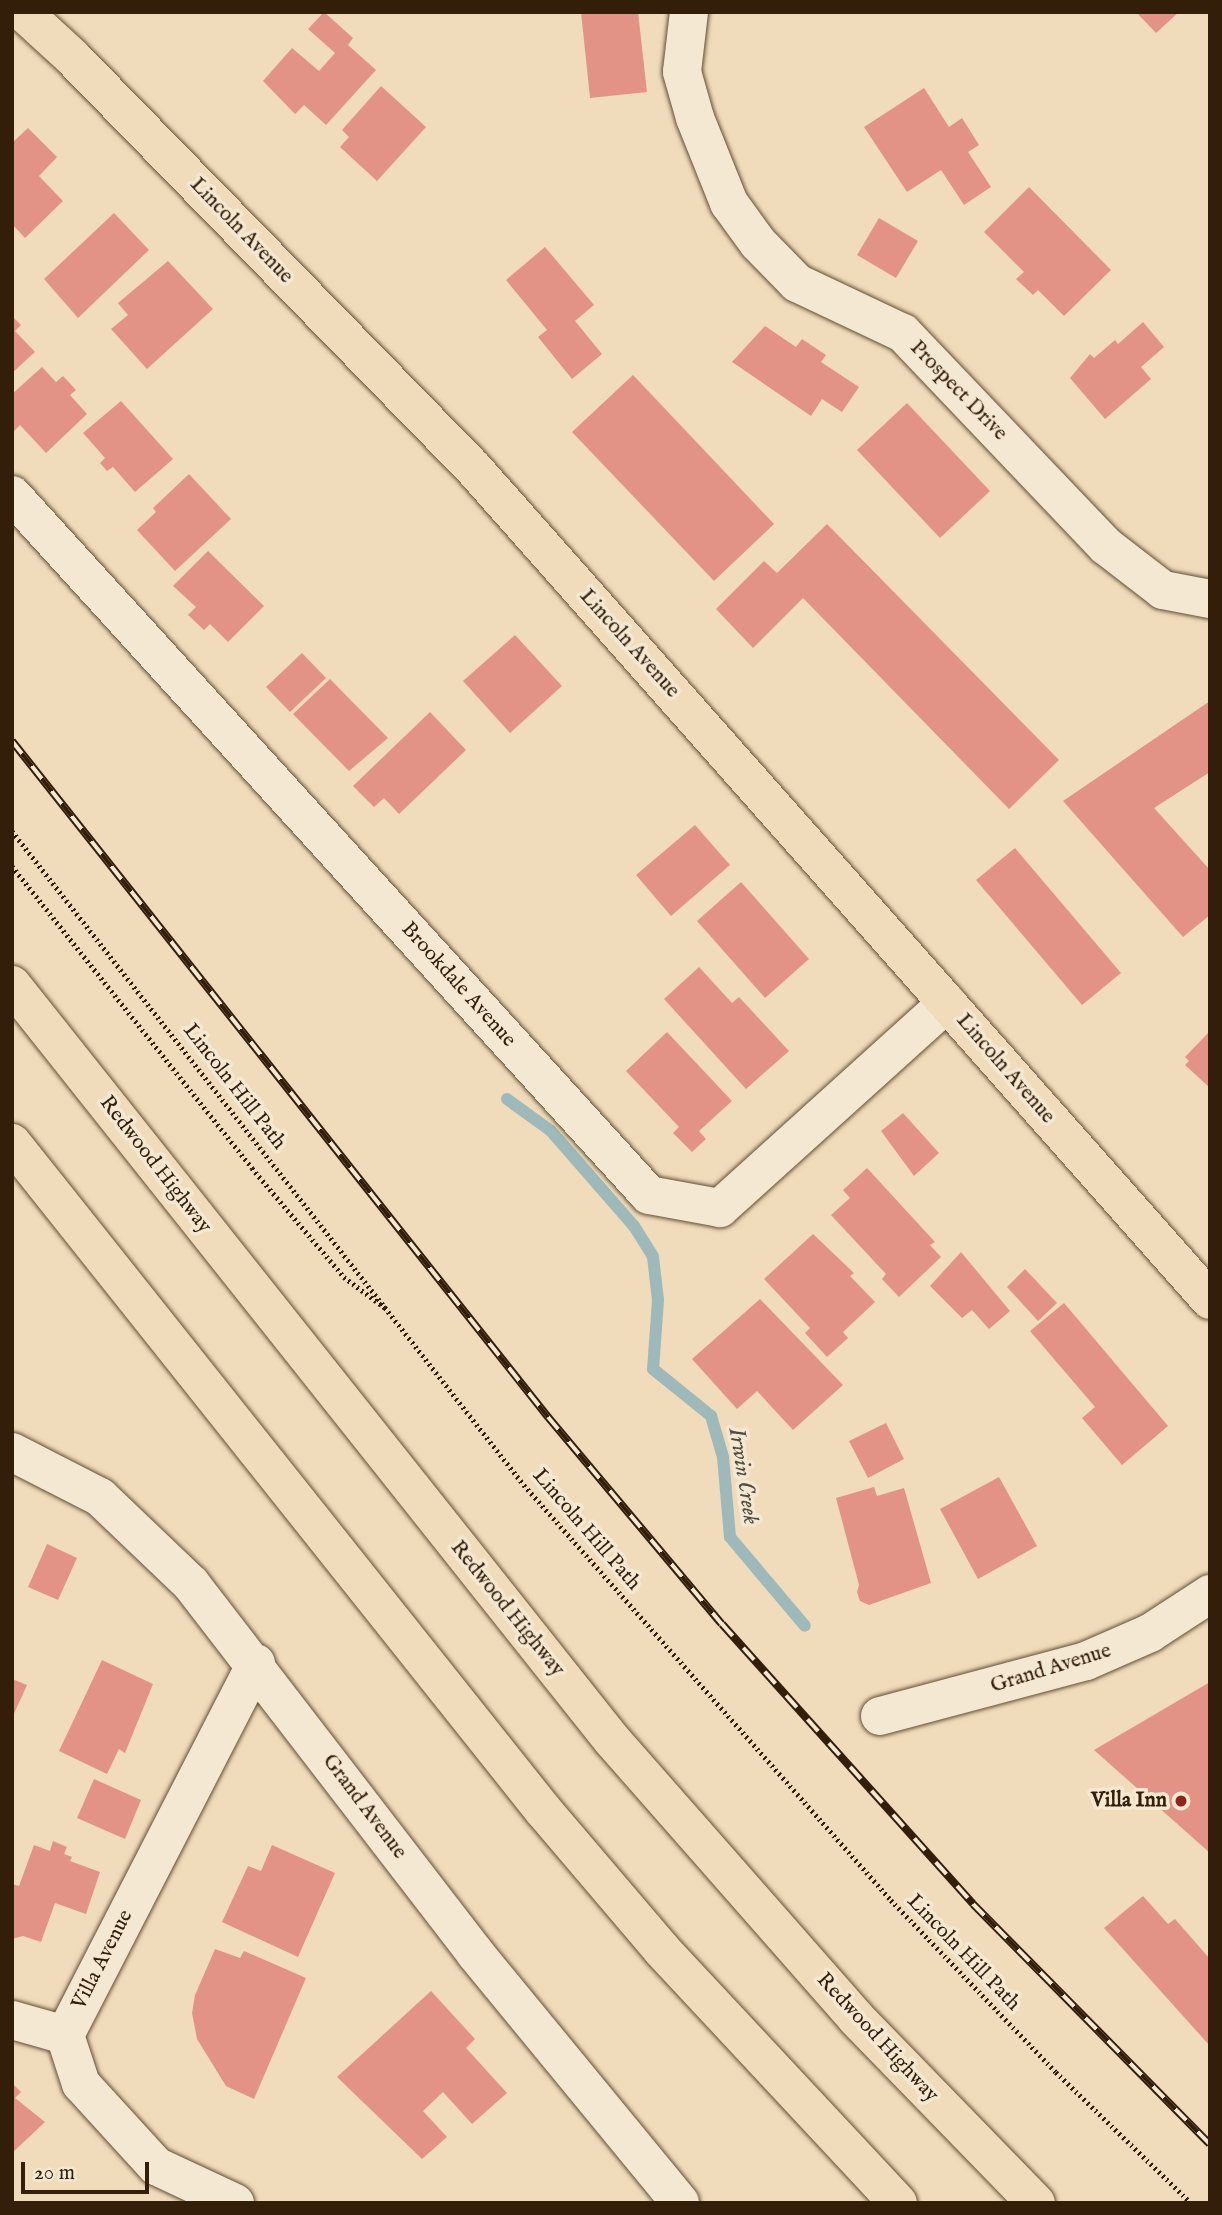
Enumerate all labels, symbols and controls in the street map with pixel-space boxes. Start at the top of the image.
street label: Lincoln Avenue [184,173,298,289]
street label: Prospect Drive [904,336,1012,446]
street label: Lincoln Avenue [574,584,684,704]
street label: Brookdale Avenue [395,917,521,1053]
street label: Lincoln Avenue [950,1009,1060,1129]
street label: Lincoln Hill Path [177,1019,291,1155]
street label: Redwood Highway [94,1091,216,1239]
water label: Irwin Creek [722,1426,764,1526]
street label: Lincoln Hill Path [526,1464,646,1596]
street label: Redwood Highway [445,1536,569,1682]
street label: Grand Avenue [988,1639,1114,1699]
street label: Grand Avenue [316,1750,412,1864]
place label: Villa Inn [1091,1788,1167,1814]
marker: Villa Inn [1173,1793,1189,1809]
street label: Lincoln Hill Path [901,1889,1025,2017]
street label: Villa Avenue [67,1906,139,2014]
street label: Redwood Highway [811,1968,943,2108]
scale bar [24,2148,152,2192]
text: 20 m [34,2160,75,2187]

